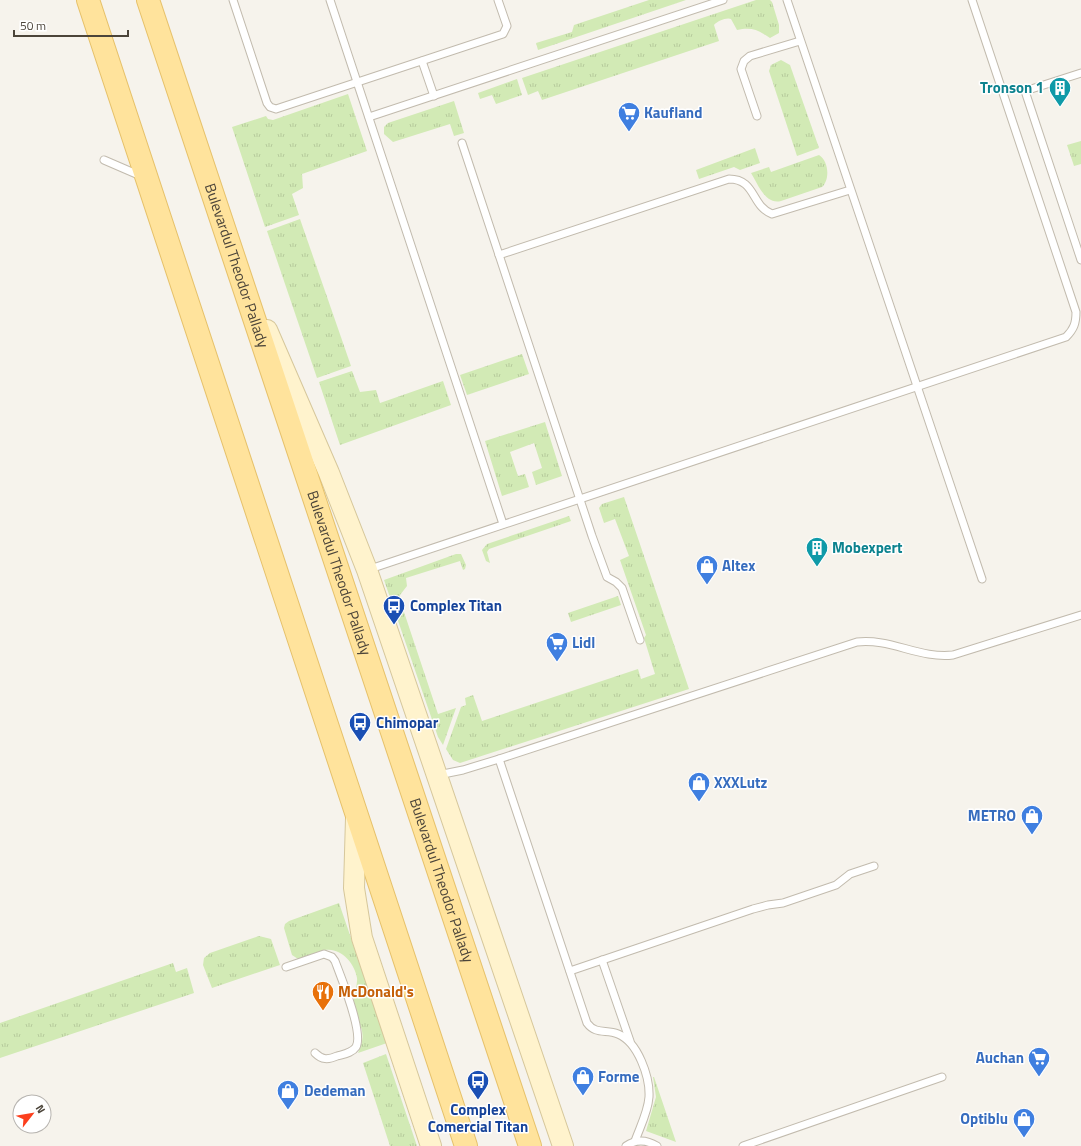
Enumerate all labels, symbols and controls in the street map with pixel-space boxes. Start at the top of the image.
scale bar [14,12,128,38]
text: 50 m [20,16,46,35]
building icon: Tronson 1 [1047,75,1073,108]
place label: Tronson 1 [980,76,1044,99]
supermarket icon: Kaufland [616,100,642,133]
place label: Kaufland [644,101,702,124]
street label: Bulevardul Theodor Pallady [199,180,275,351]
street label: Bulevardul Theodor Pallady [301,487,378,658]
building icon: Mobexpert [804,535,830,568]
place label: Mobexpert [832,536,903,559]
shop icon: Altex [694,553,720,586]
place label: Altex [722,554,755,577]
bus stop icon: Complex Titan [381,593,407,626]
place label: Complex Titan [410,594,502,617]
supermarket icon: Lidl [544,630,570,663]
place label: Lidl [572,631,595,654]
bus stop icon: Chimopar [347,710,373,743]
place label: Chimopar [376,711,439,734]
shop icon: XXXLutz [686,770,712,803]
place label: XXXLutz [714,771,767,794]
street label: Bulevardul Theodor Pallady [404,795,480,966]
shop icon: METRO [1019,803,1045,836]
place label: METRO [968,804,1016,827]
restaurant icon: McDonald's [310,979,336,1012]
place label: McDonald's [338,980,414,1003]
supermarket icon: Auchan [1026,1045,1052,1078]
place label: Auchan [976,1046,1024,1069]
shop icon: Forme [570,1064,596,1097]
place label: Forme [598,1065,640,1088]
bus stop icon: Complex Comercial Titan [465,1068,491,1101]
shop icon: Dedeman [275,1078,301,1111]
place label: Dedeman [304,1079,366,1102]
north arrow [12,1094,52,1134]
place label: Complex Comercial Titan [428,1098,528,1138]
text: N [32,1101,49,1116]
shop icon: Optiblu [1011,1106,1037,1139]
place label: Optiblu [960,1107,1008,1130]

